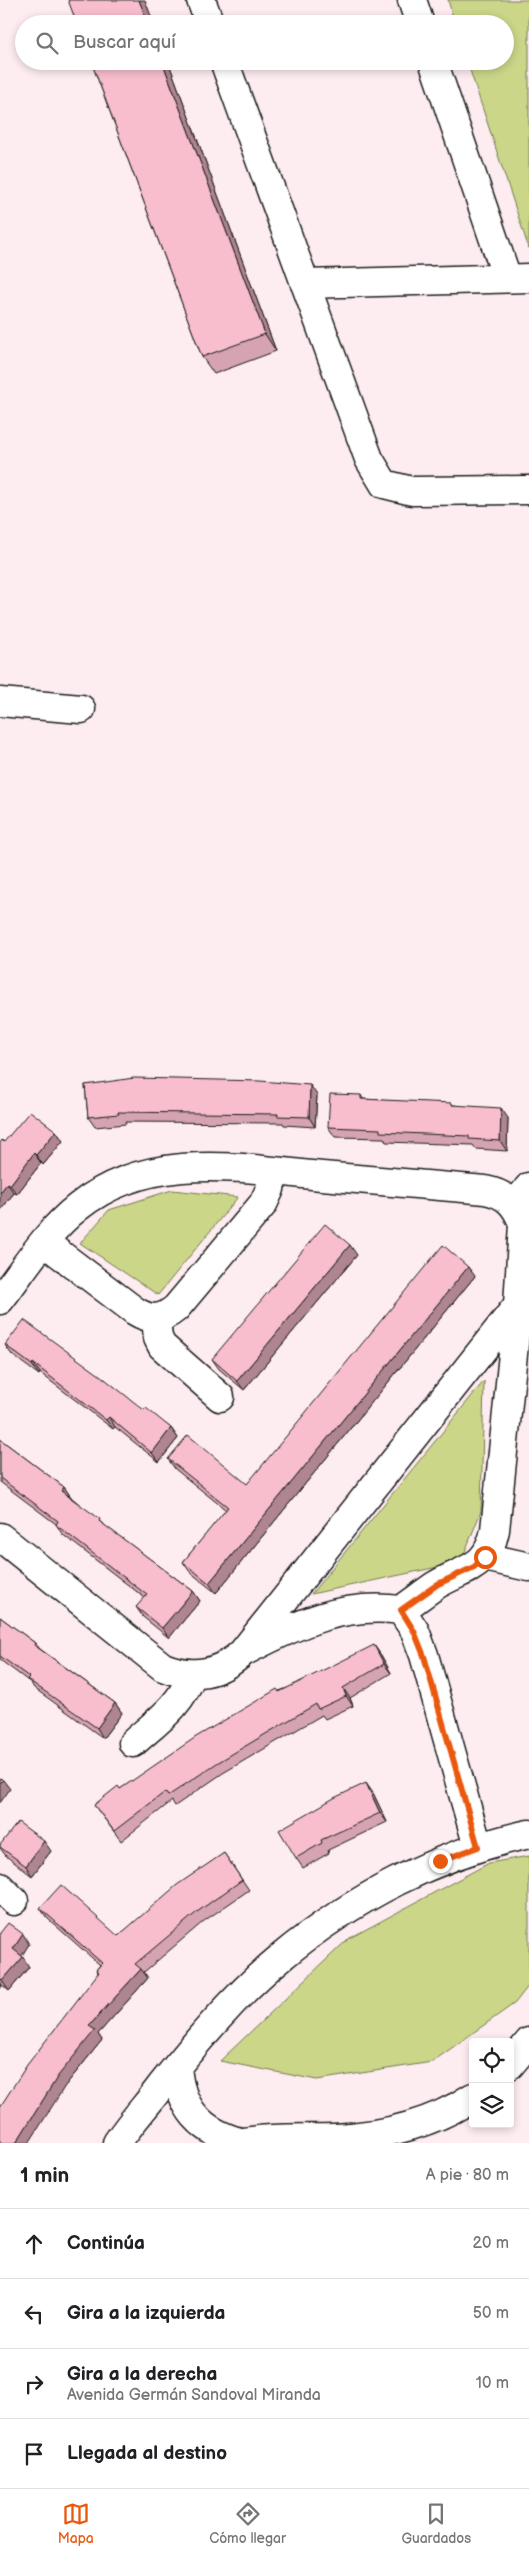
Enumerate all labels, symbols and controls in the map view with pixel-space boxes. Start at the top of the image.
search box [15,15,514,70]
icon: search [33,29,61,57]
text: Buscar aquí [73,31,176,54]
route start [474,1546,497,1569]
route end [429,1850,452,1873]
map controls [469,2038,514,2128]
button: locate [469,2038,514,2083]
button: layers [469,2083,514,2128]
text: 1 min [20,2163,69,2188]
text: A pie · 80 m [426,2166,509,2185]
icon: ahead [20,2230,48,2258]
text: Continúa [67,2232,145,2255]
text: 20 m [473,2234,509,2253]
icon: left [20,2300,48,2328]
text: Gira a la izquierda [67,2302,225,2325]
text: 50 m [473,2304,509,2323]
text: Gira a la derecha [67,2363,217,2386]
icon: right [20,2370,48,2398]
text: 10 m [476,2374,509,2393]
text: Avenida Germán Sandoval Miranda [67,2386,321,2405]
icon: arrive [20,2440,48,2468]
text: Llegada al destino [67,2442,227,2465]
tab: Mapa [58,2500,94,2547]
tab: Cómo llegar [209,2500,286,2547]
tab: Guardados [401,2500,471,2547]

